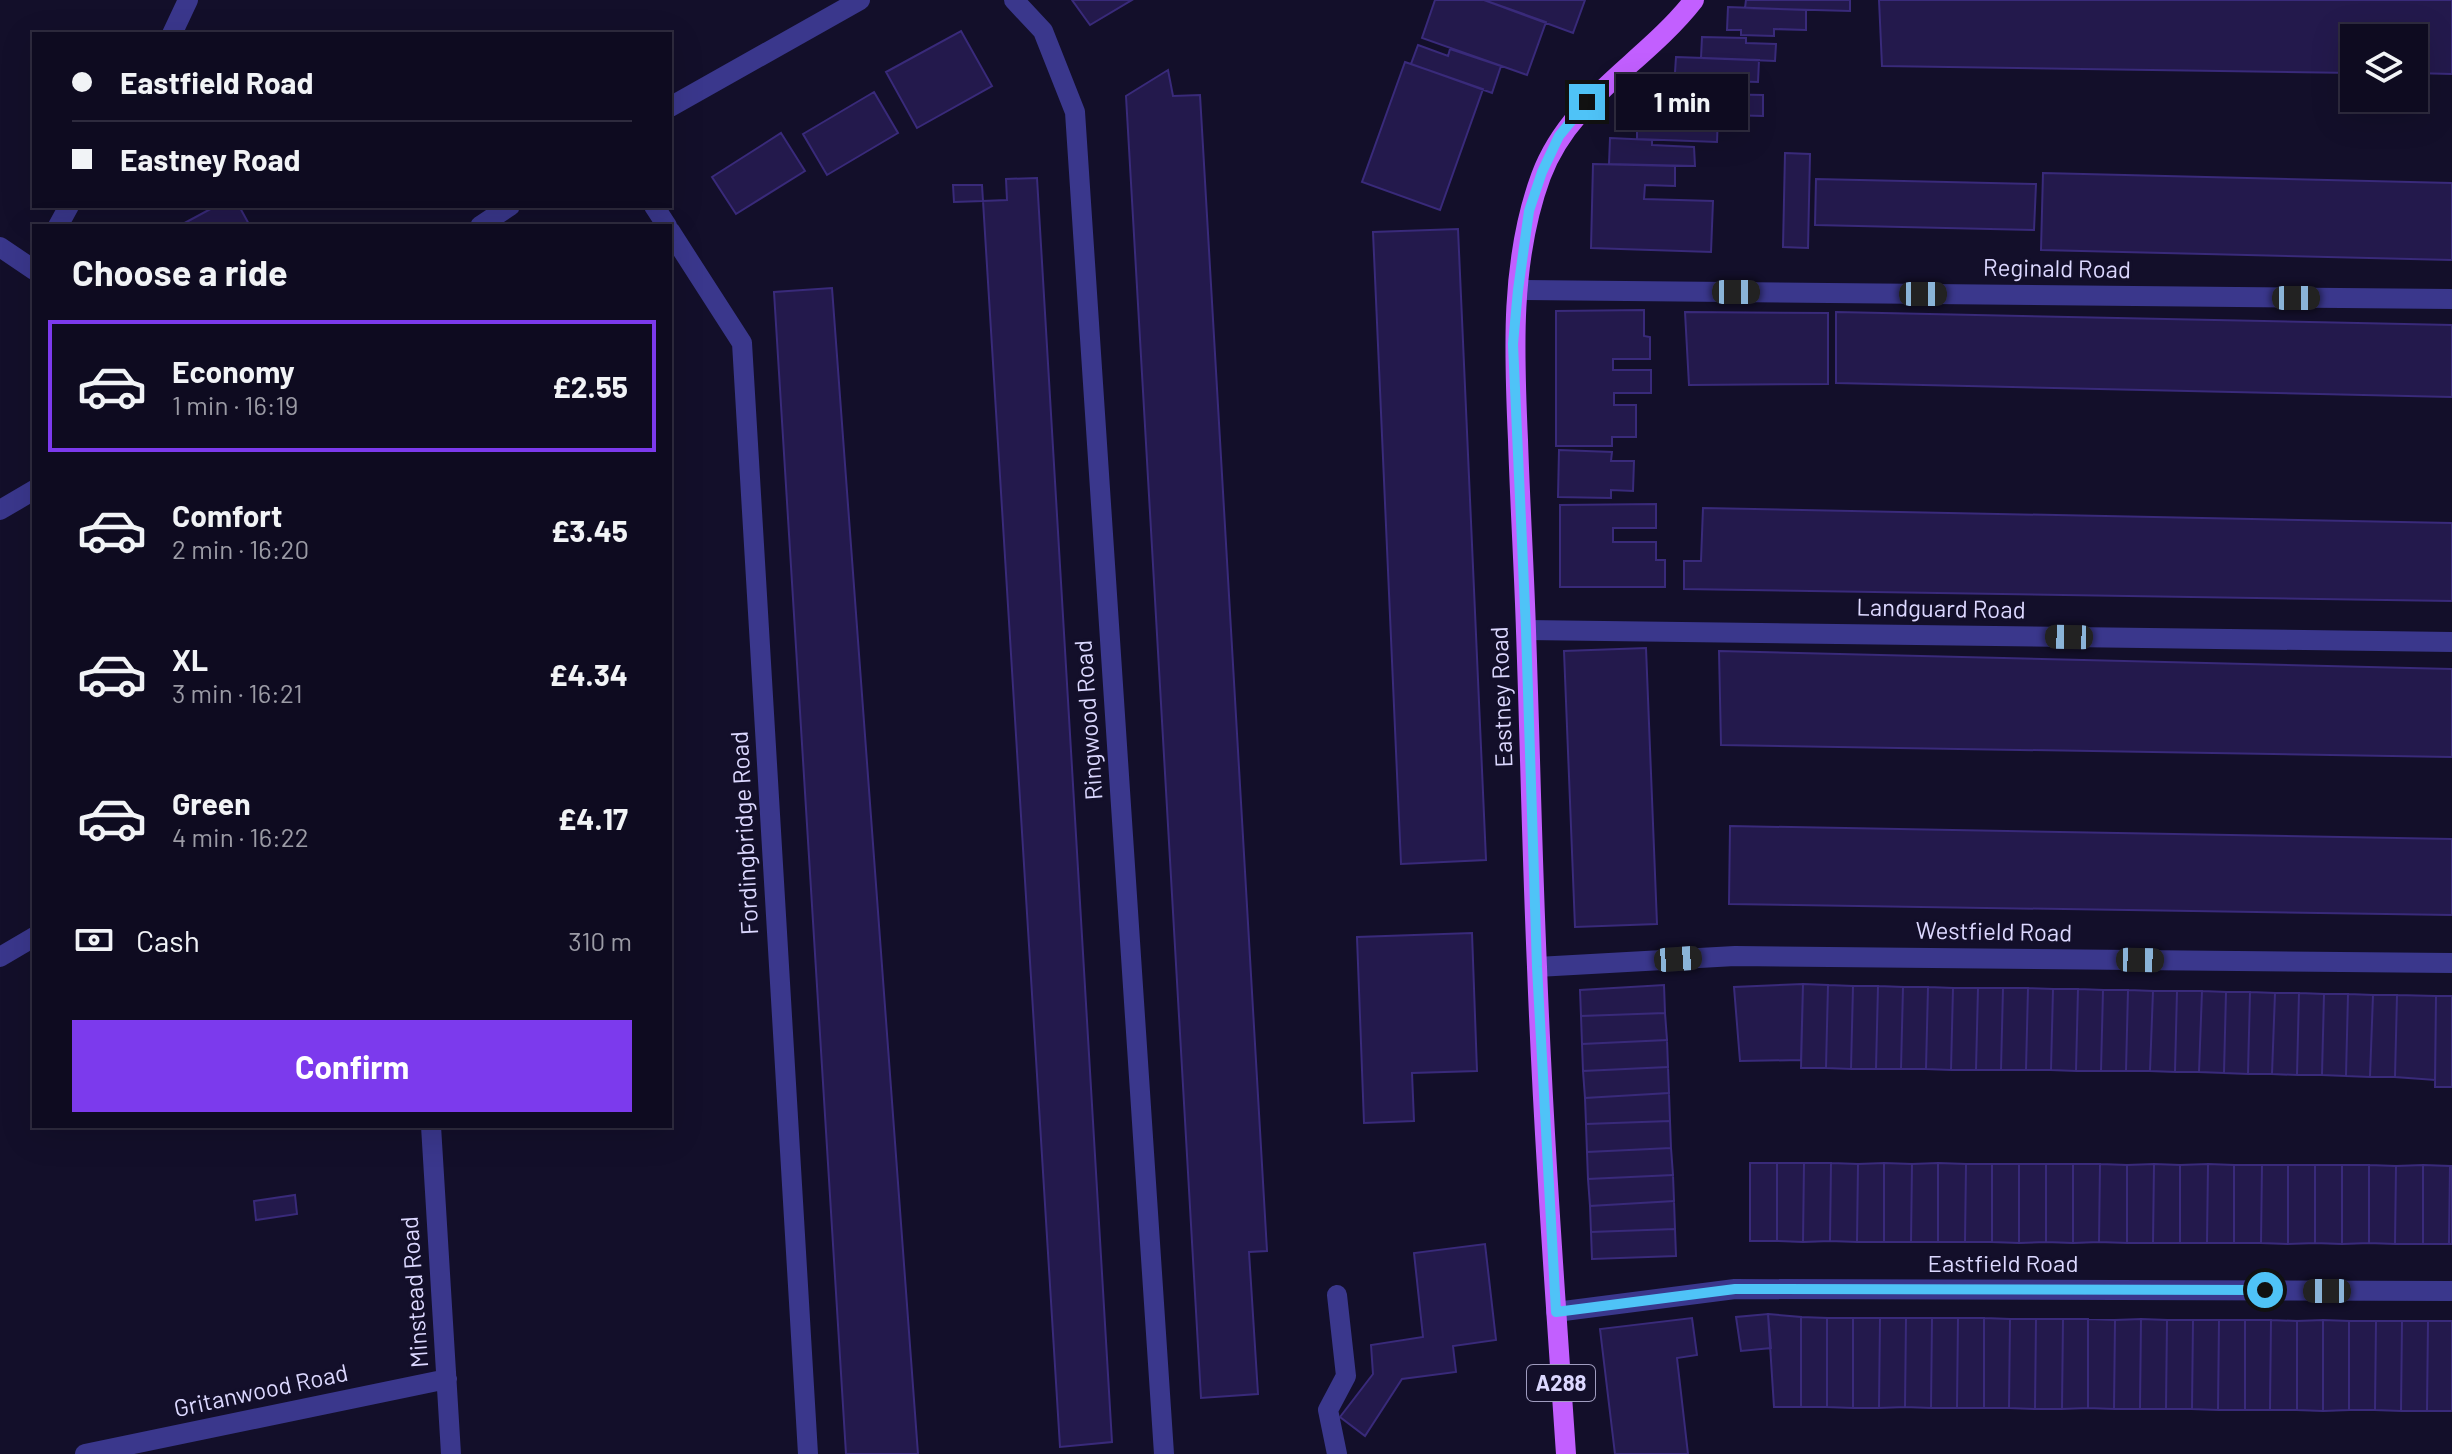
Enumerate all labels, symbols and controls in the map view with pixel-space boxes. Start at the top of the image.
map controls [2340,24,2428,112]
button: layers [2340,24,2428,112]
text: Eastfield Road [120,64,313,100]
callout: 1 min [1615,74,1747,130]
route end [1569,84,1605,120]
text: 1 min [1654,86,1710,117]
text: Eastney Road [120,141,301,177]
text: Choose a ride [72,250,288,293]
street label: Reginald Road [1983,252,2131,283]
car [1712,280,1760,304]
car [1899,282,1947,306]
car [2272,286,2320,310]
icon: car [76,350,148,422]
text: Economy [172,353,295,389]
text: £2.55 [552,368,628,404]
text: 1 min · 16:19 [172,389,298,420]
icon: car [76,494,148,566]
text: Comfort [172,497,282,533]
text: £3.45 [551,512,628,548]
text: 2 min · 16:20 [172,533,309,564]
street label: Landguard Road [1856,592,2026,623]
car [2045,625,2093,649]
street label: Eastney Road [1484,626,1517,768]
icon: car [76,638,148,710]
street label: Ringwood Road [1067,639,1108,801]
text: XL [172,641,208,677]
text: £4.34 [549,656,628,692]
text: 3 min · 16:21 [172,677,303,708]
street label: Fordingbridge Road [724,730,763,936]
icon: car [76,782,148,854]
text: Green [172,785,251,821]
text: £4.17 [558,800,628,836]
text: 4 min · 16:22 [172,821,309,852]
street label: Westfield Road [1915,915,2073,946]
icon: cash [72,918,116,962]
text: Cash [136,922,200,958]
text: 310 m [568,925,632,956]
car [1653,945,1703,973]
car [2116,948,2164,972]
button: Confirm [72,1020,632,1112]
street label: Minstead Road [394,1215,433,1369]
street label: Eastfield Road [1927,1248,2079,1277]
route start [2247,1272,2283,1308]
car [2303,1279,2351,1303]
street label: Gritanwood Road [171,1357,350,1422]
road number: A288 [1527,1365,1595,1401]

